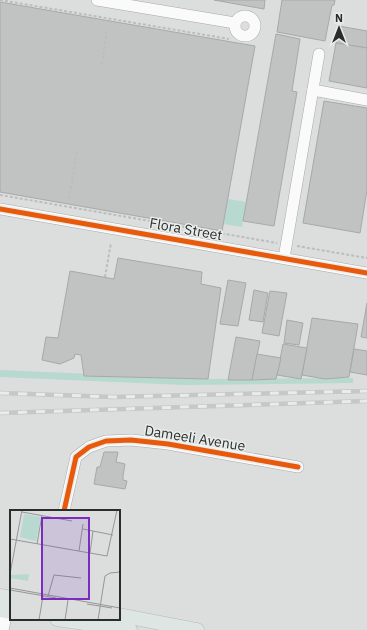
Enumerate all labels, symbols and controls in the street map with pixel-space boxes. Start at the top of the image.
north arrow [319,8,359,48]
text: N [335,11,343,25]
street label: Flora Street [148,214,224,244]
street label: Dameeli Avenue [143,421,247,455]
inset map [10,510,120,620]

